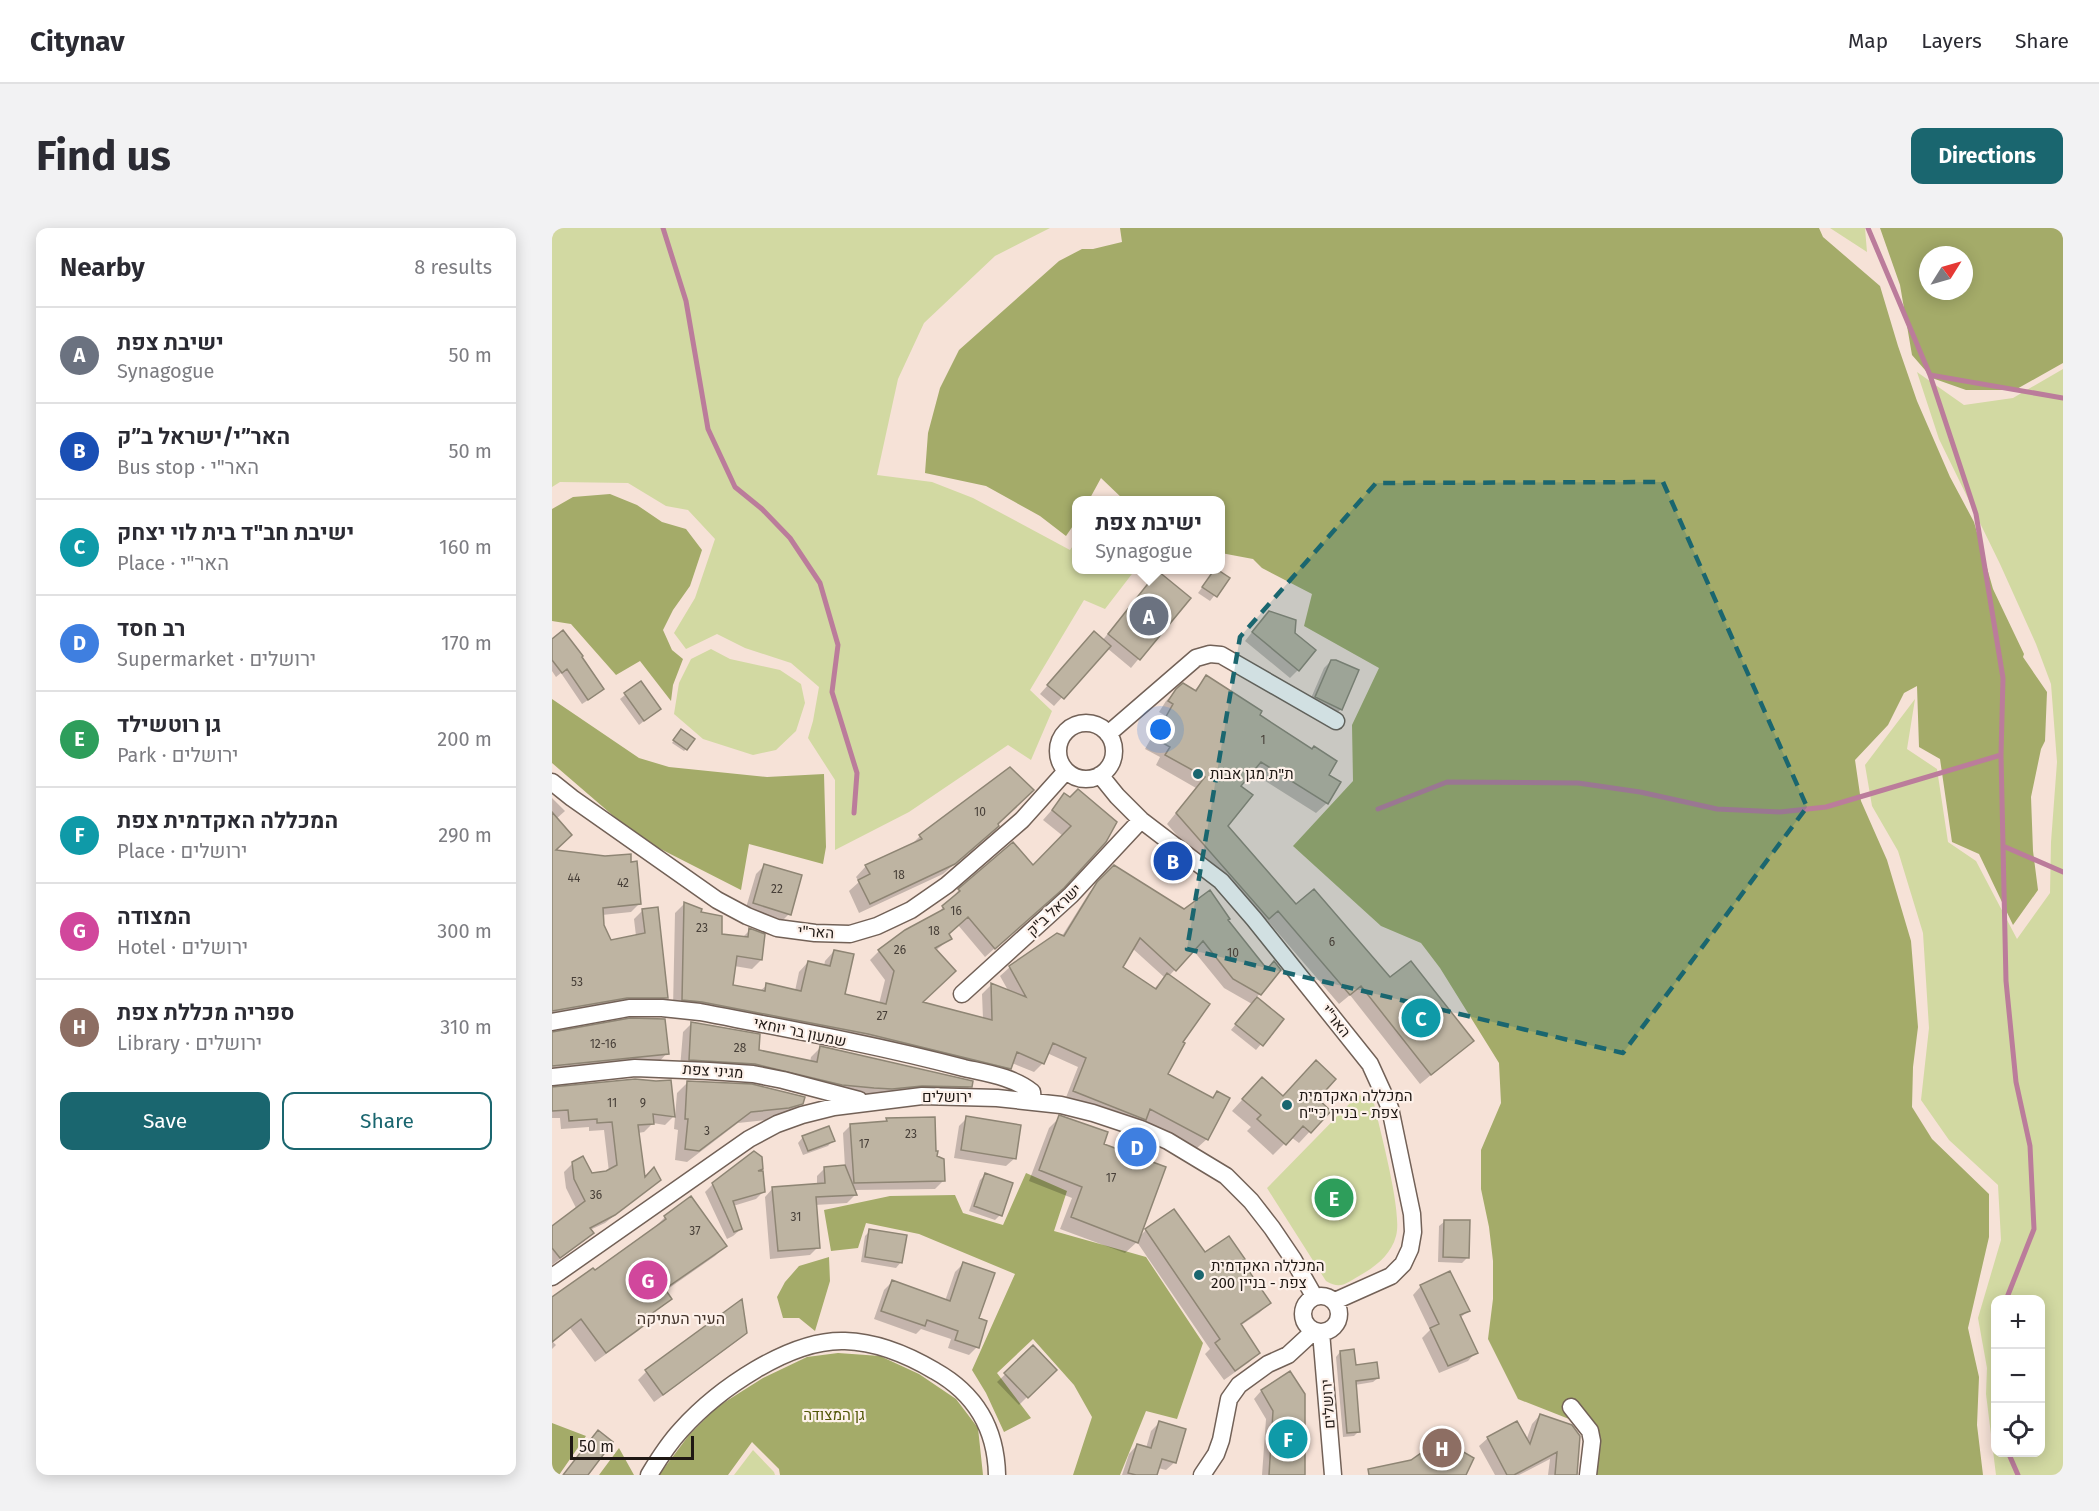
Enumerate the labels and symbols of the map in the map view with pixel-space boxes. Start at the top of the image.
north arrow [1919,246,1973,300]
pin: A [1130,594,1168,638]
your location [1146,715,1175,744]
house number: 1 [1260,733,1266,747]
place label: ת"ת מגן אבות [1210,765,1294,783]
marker: ת"ת מגן אבות [1191,767,1205,781]
house number: 10 [974,805,986,819]
pin: B [1154,838,1192,884]
house number: 18 [893,868,905,882]
house number: 44 [568,871,581,885]
house number: 42 [617,876,629,890]
street label: ישראל ב"ק [1023,880,1085,940]
house number: 22 [771,882,783,896]
house number: 16 [950,904,962,918]
house number: 23 [696,921,708,935]
street label: האר"י [797,922,835,942]
house number: 18 [928,924,940,938]
house number: 6 [1329,935,1335,949]
house number: 26 [894,943,906,957]
house number: 10 [1227,946,1239,960]
house number: 53 [571,975,583,989]
pin: C [1402,996,1440,1040]
street label: האר"י [1318,1001,1354,1041]
house number: 27 [876,1009,888,1023]
street label: שמעון בר יוחאי [752,1013,848,1051]
house number: 12-16 [590,1037,616,1051]
house number: 28 [734,1041,747,1055]
street label: מגיני צפת [682,1060,744,1082]
place label: המכללה האקדמית צפת - בניין כי"ח [1299,1087,1413,1122]
street label: ירושלים [922,1088,972,1106]
house number: 11 [607,1096,617,1110]
house number: 9 [640,1096,646,1110]
marker: המכללה האקדמית צפת - בניין כי"ח [1280,1098,1294,1112]
house number: 3 [704,1124,710,1138]
pin: D [1118,1124,1156,1170]
house number: 23 [905,1127,917,1141]
house number: 17 [859,1137,869,1151]
house number: 17 [1106,1171,1116,1185]
pin: E [1314,1176,1354,1220]
house number: 36 [590,1188,602,1202]
house number: 31 [791,1210,801,1224]
house number: 37 [689,1224,701,1238]
place label: המכללה האקדמית צפת - בניין 200 [1211,1257,1325,1292]
pin: G [628,1258,668,1302]
marker: המכללה האקדמית צפת - בניין 200 [1192,1268,1206,1282]
district label: העיר העתיקה [637,1309,725,1328]
street label: ירושלים [1317,1378,1339,1430]
park label: גן המצודה [803,1406,865,1424]
pin: F [1268,1416,1308,1462]
pin: H [1422,1426,1462,1470]
scale bar [570,1433,694,1460]

